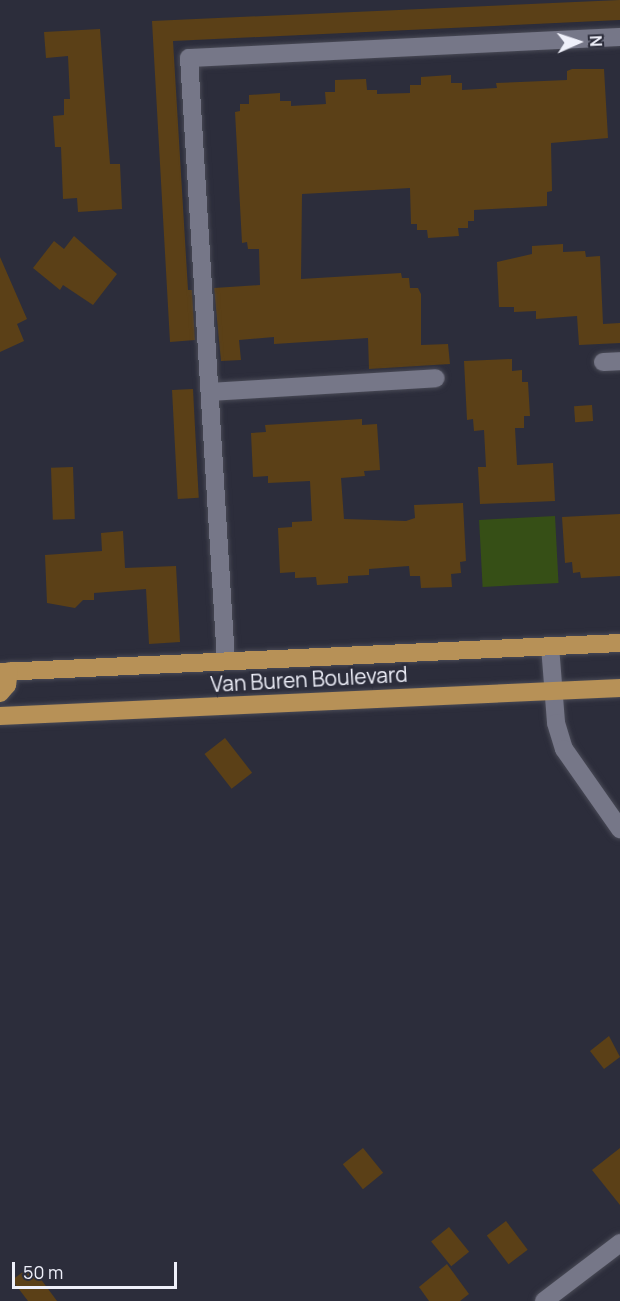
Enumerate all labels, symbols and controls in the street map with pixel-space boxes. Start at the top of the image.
north arrow [548,12,608,72]
text: N [585,35,607,47]
street label: Van Buren Boulevard [210,661,408,697]
scale bar [15,1250,180,1288]
text: 50 m [23,1260,63,1284]

